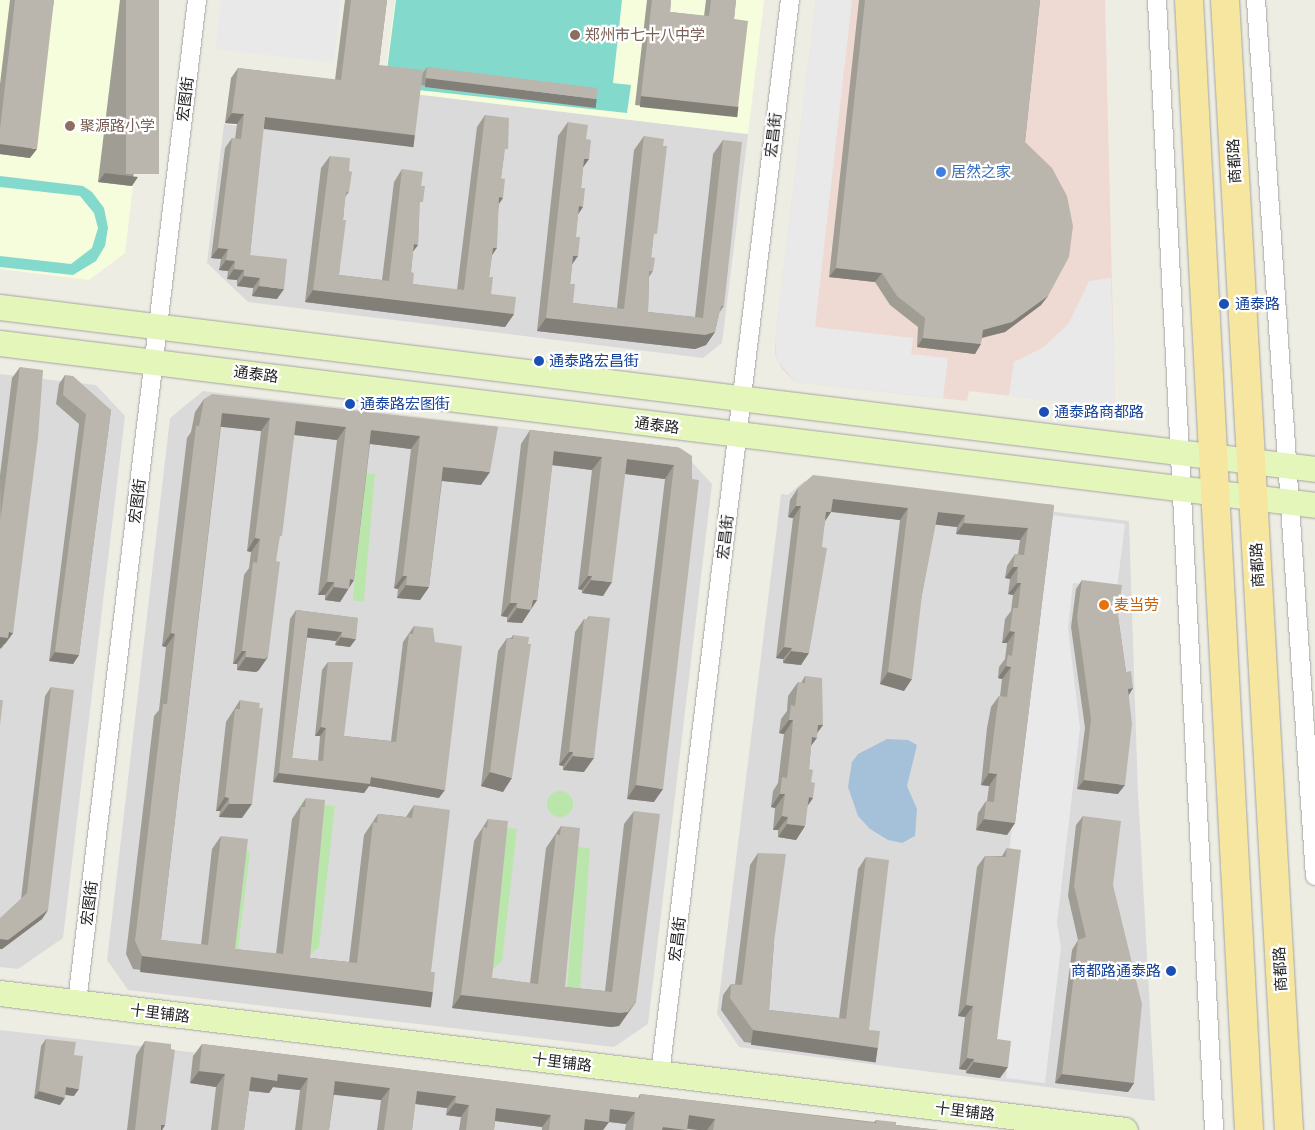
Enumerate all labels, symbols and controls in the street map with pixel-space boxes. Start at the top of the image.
place label: 郑州市七十八中学 [585,26,705,44]
marker: 郑州市七十八中学 [569,29,581,41]
street label: 宏图街 [173,76,197,122]
street label: 宏昌街 [761,112,785,158]
place label: 聚源路小学 [80,117,155,135]
marker: 聚源路小学 [64,120,76,132]
street label: 商都路 [1224,138,1244,184]
place label: 居然之家 [951,163,1011,181]
marker: 居然之家 [935,166,947,178]
place label: 通泰路 [1235,295,1280,313]
marker: 通泰路 [1217,297,1231,311]
place label: 通泰路宏昌街 [549,352,639,370]
marker: 通泰路宏昌街 [533,355,545,367]
street label: 通泰路 [233,362,279,386]
place label: 通泰路宏图街 [360,395,450,413]
marker: 通泰路宏图街 [344,398,356,410]
place label: 通泰路商都路 [1054,403,1144,421]
marker: 通泰路商都路 [1038,406,1050,418]
street label: 通泰路 [634,413,680,437]
street label: 宏图街 [125,478,149,524]
street label: 宏昌街 [713,514,737,560]
street label: 商都路 [1247,542,1267,588]
place label: 麦当劳 [1114,596,1159,614]
marker: 麦当劳 [1098,599,1110,611]
street label: 宏图街 [77,880,101,926]
street label: 宏昌街 [665,916,689,962]
street label: 商都路 [1270,946,1290,992]
place label: 商都路通泰路 [1071,962,1161,980]
marker: 商都路通泰路 [1165,965,1177,977]
street label: 十里铺路 [129,1000,191,1026]
street label: 十里铺路 [531,1049,593,1075]
street label: 十里铺路 [934,1098,996,1124]

